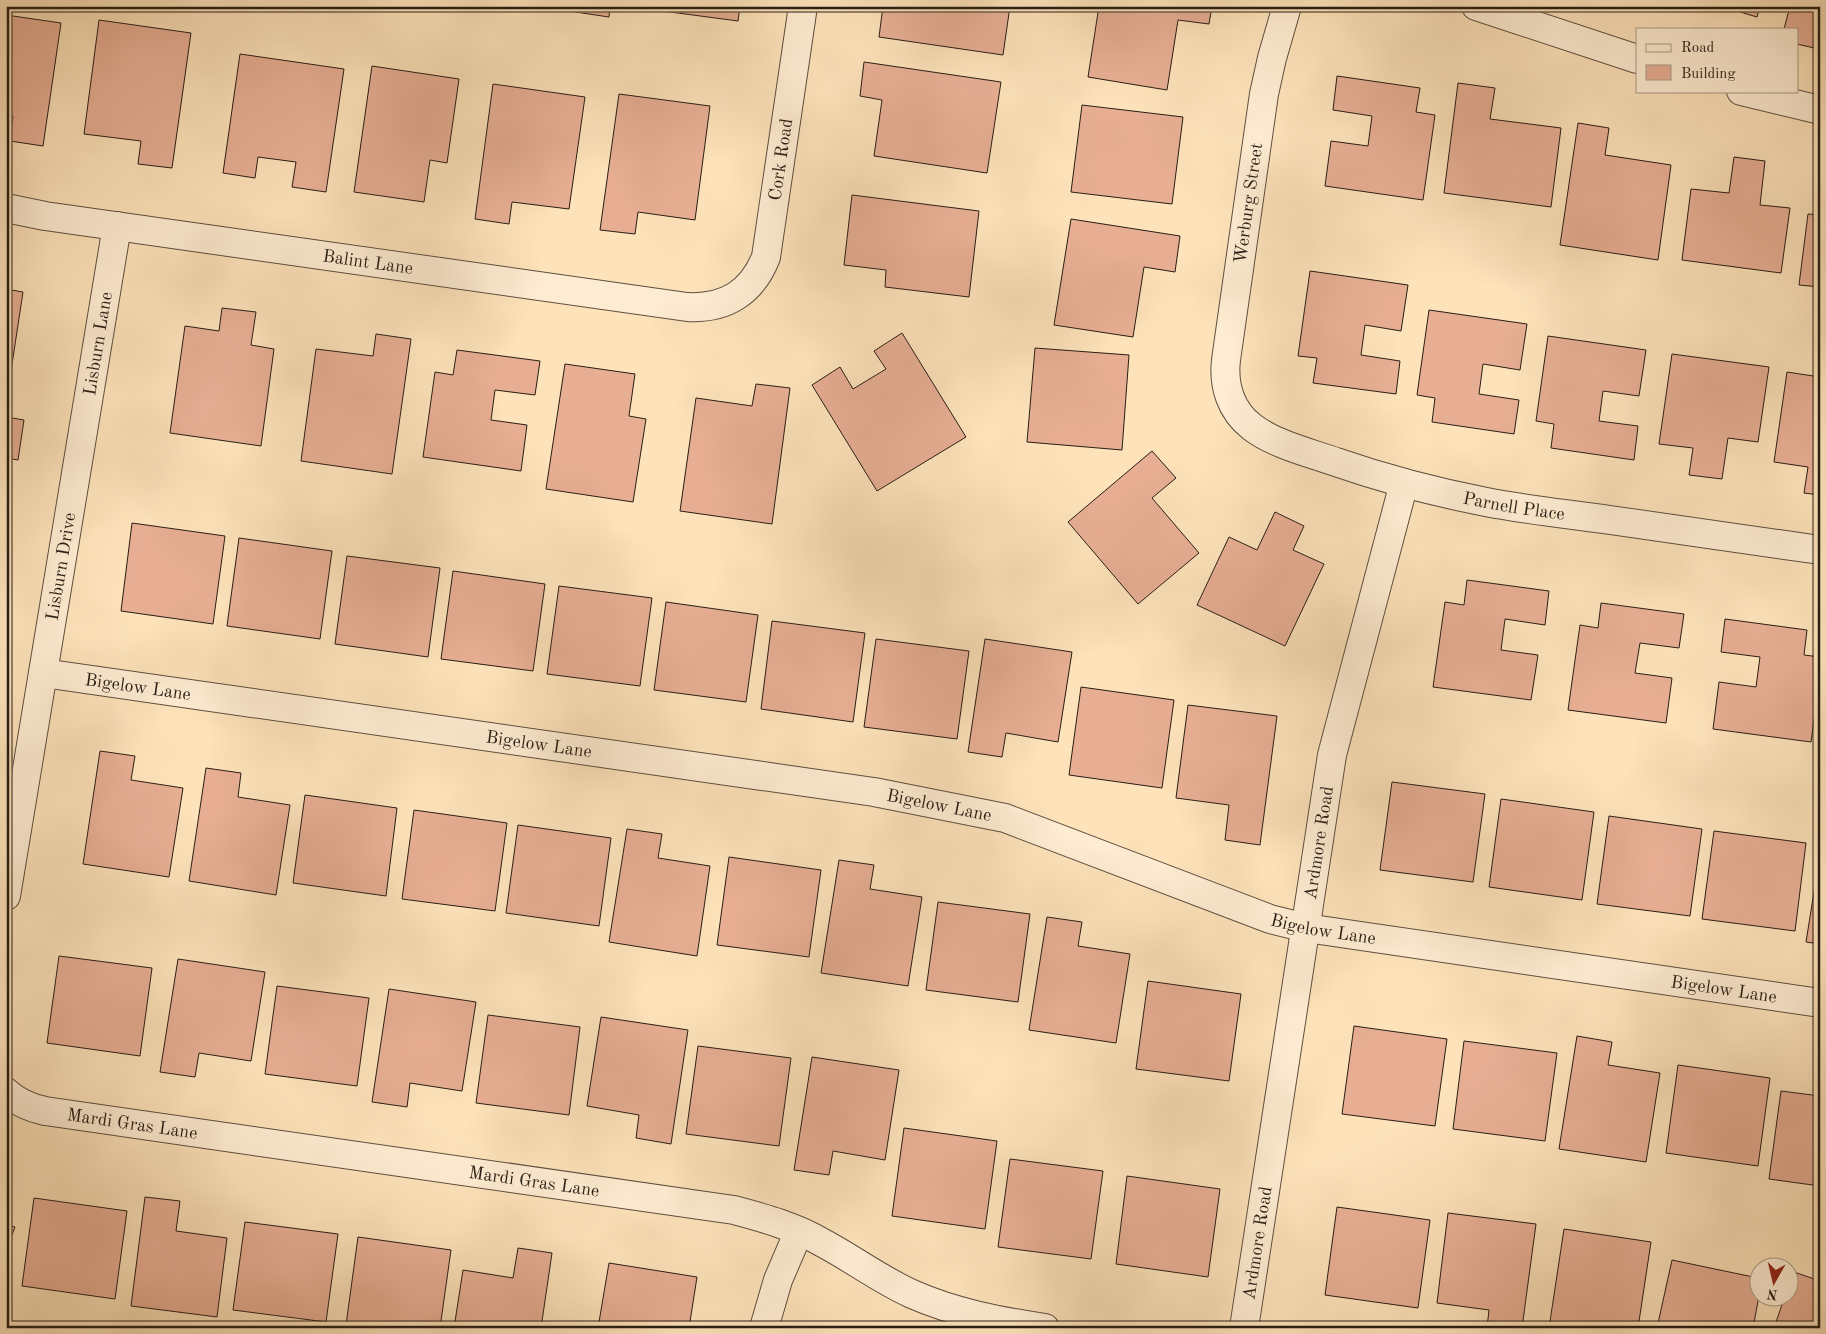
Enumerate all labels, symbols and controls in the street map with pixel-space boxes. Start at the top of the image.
legend [1636,28,1798,92]
text: Road [1681,41,1715,56]
text: Building [1681,67,1736,82]
street label: Cork Road [766,117,796,202]
street label: Werburg Street [1232,142,1266,265]
street label: Balint Lane [321,247,414,278]
street label: Lisburn Lane [81,291,116,397]
street label: Parnell Place [1461,490,1566,524]
street label: Lisburn Drive [44,511,79,622]
street label: Bigelow Lane [84,671,192,704]
street label: Bigelow Lane [485,729,593,761]
street label: Ardmore Road [1302,785,1337,901]
street label: Bigelow Lane [885,787,993,825]
street label: Bigelow Lane [1269,911,1377,948]
street label: Bigelow Lane [1670,973,1778,1007]
street label: Mardi Gras Lane [66,1106,199,1143]
street label: Mardi Gras Lane [467,1164,601,1201]
street label: Ardmore Road [1240,1185,1276,1301]
north arrow [1748,1256,1798,1306]
text: N [1766,1286,1779,1302]

